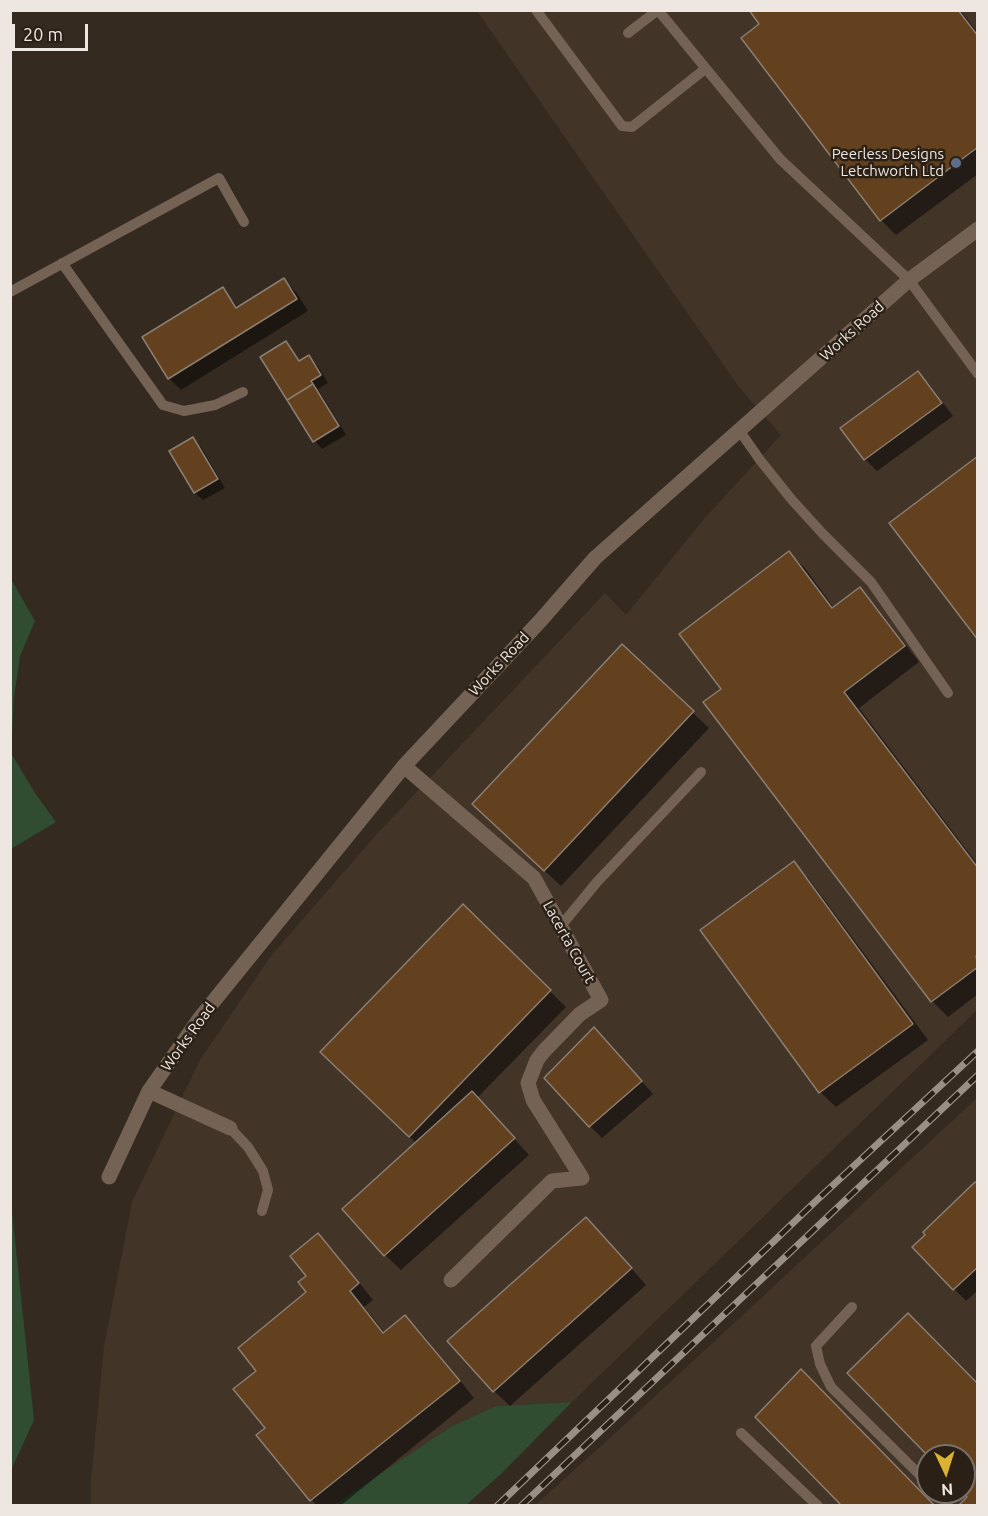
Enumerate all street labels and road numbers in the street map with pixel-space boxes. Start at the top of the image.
street label: Works Road [816,297,888,365]
street label: Works Road [465,629,533,699]
street label: Lacerta Court [539,898,599,986]
street label: Works Road [157,999,219,1075]

